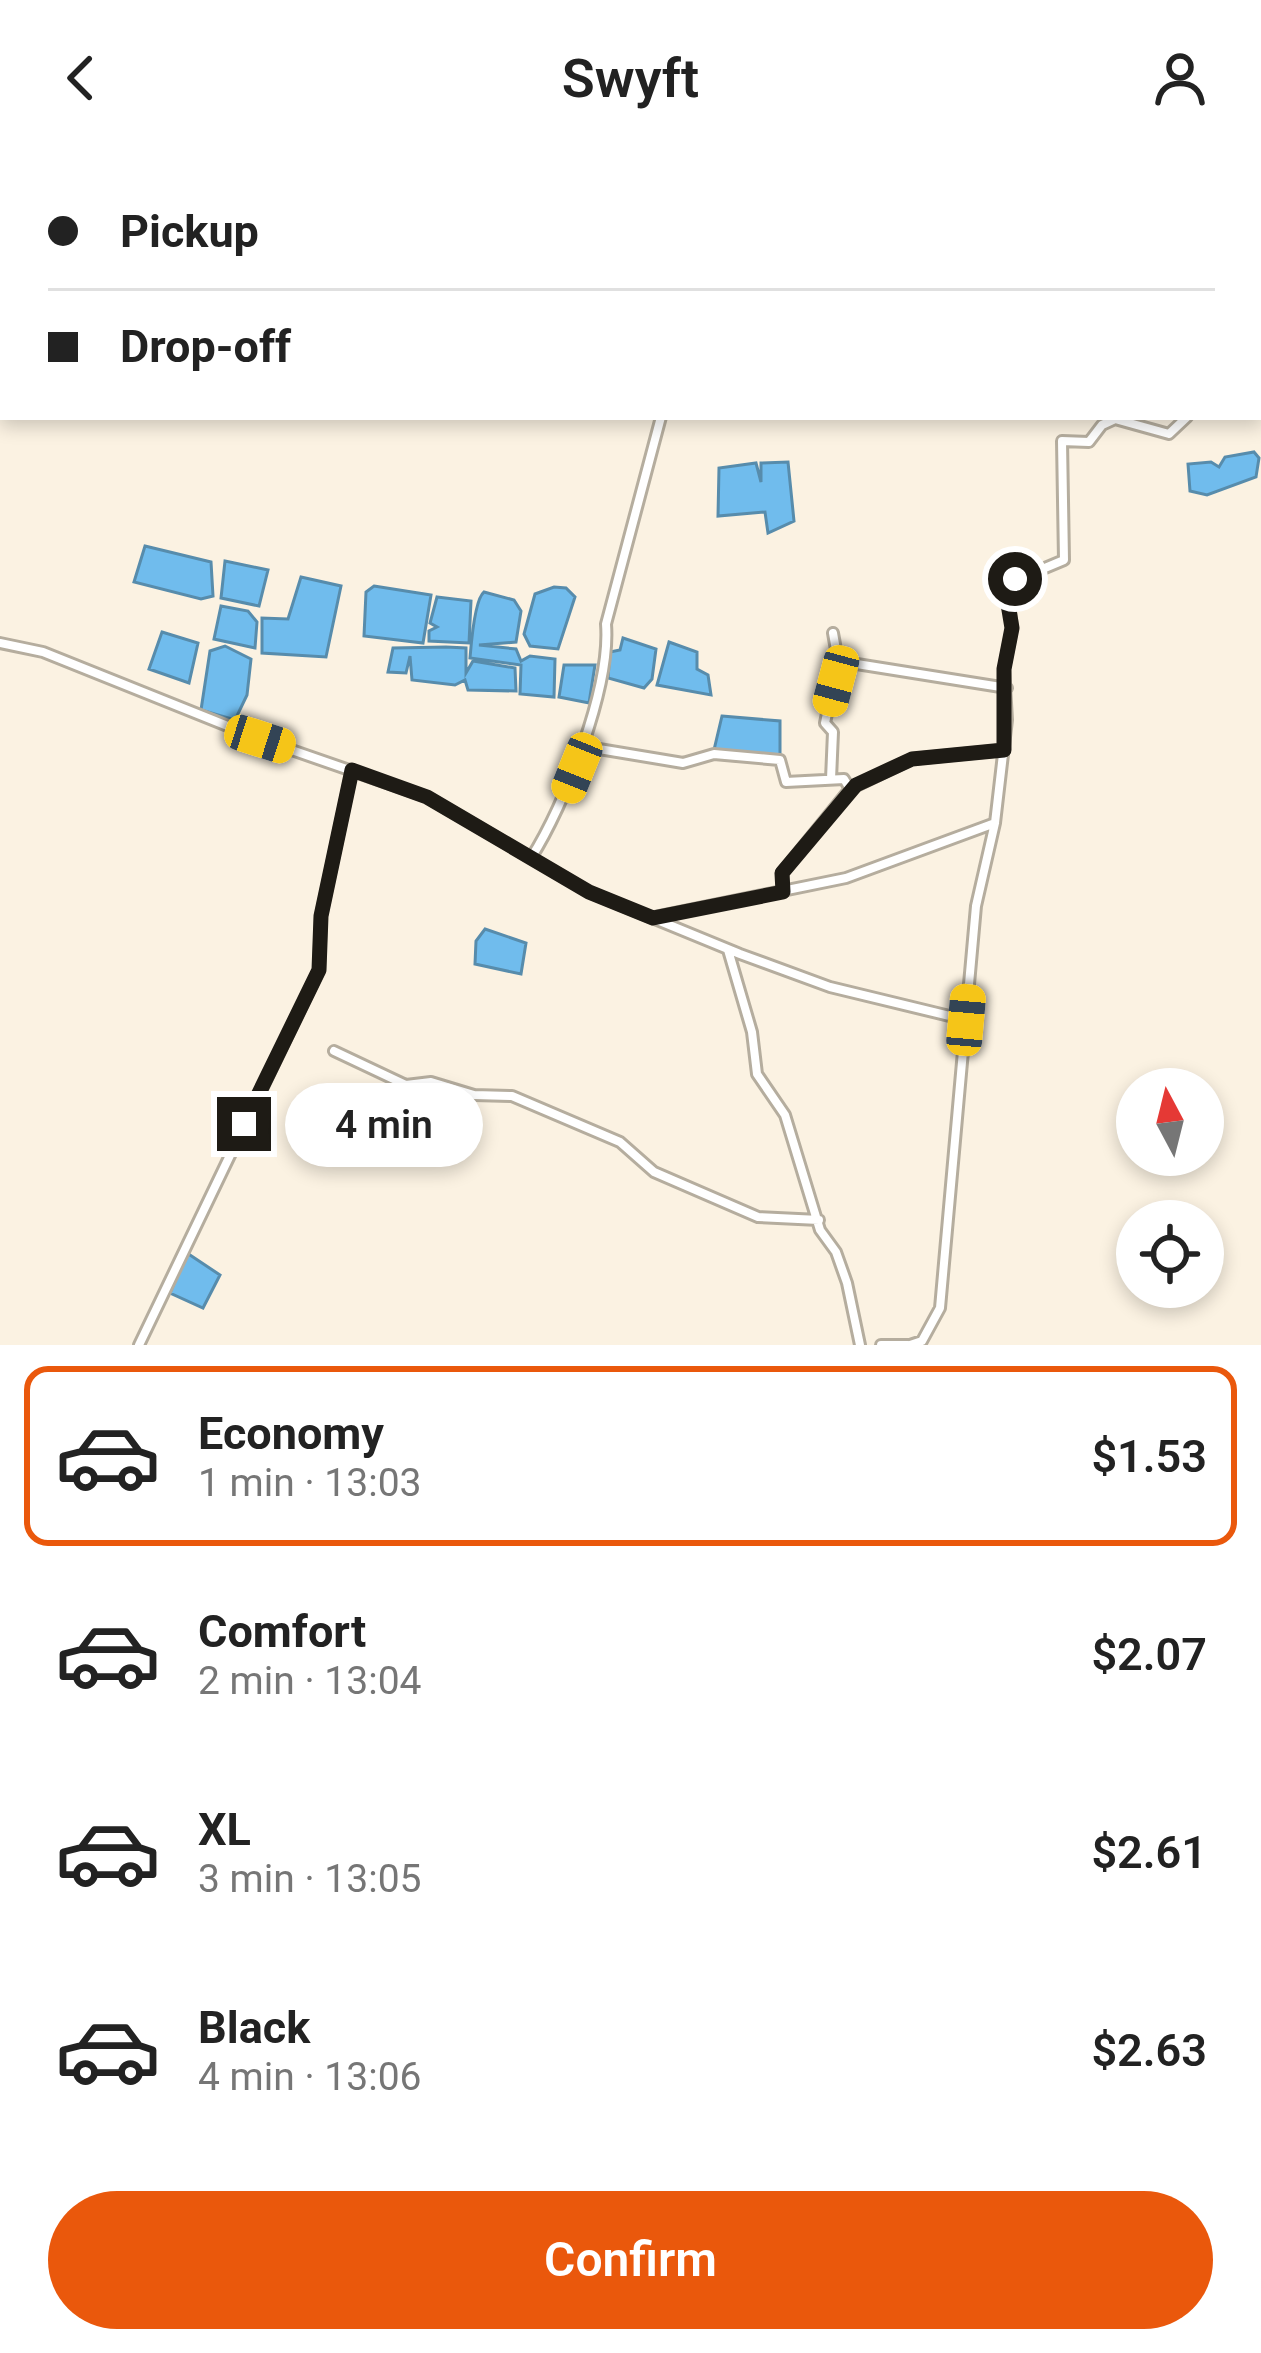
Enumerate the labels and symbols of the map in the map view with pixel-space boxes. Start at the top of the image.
route start [988,552,1042,606]
car [809,642,863,720]
car [220,711,300,767]
car [547,728,607,808]
car [945,983,987,1057]
north arrow [1116,1068,1224,1176]
callout: 4 min [286,1082,484,1166]
route end [217,1097,271,1151]

